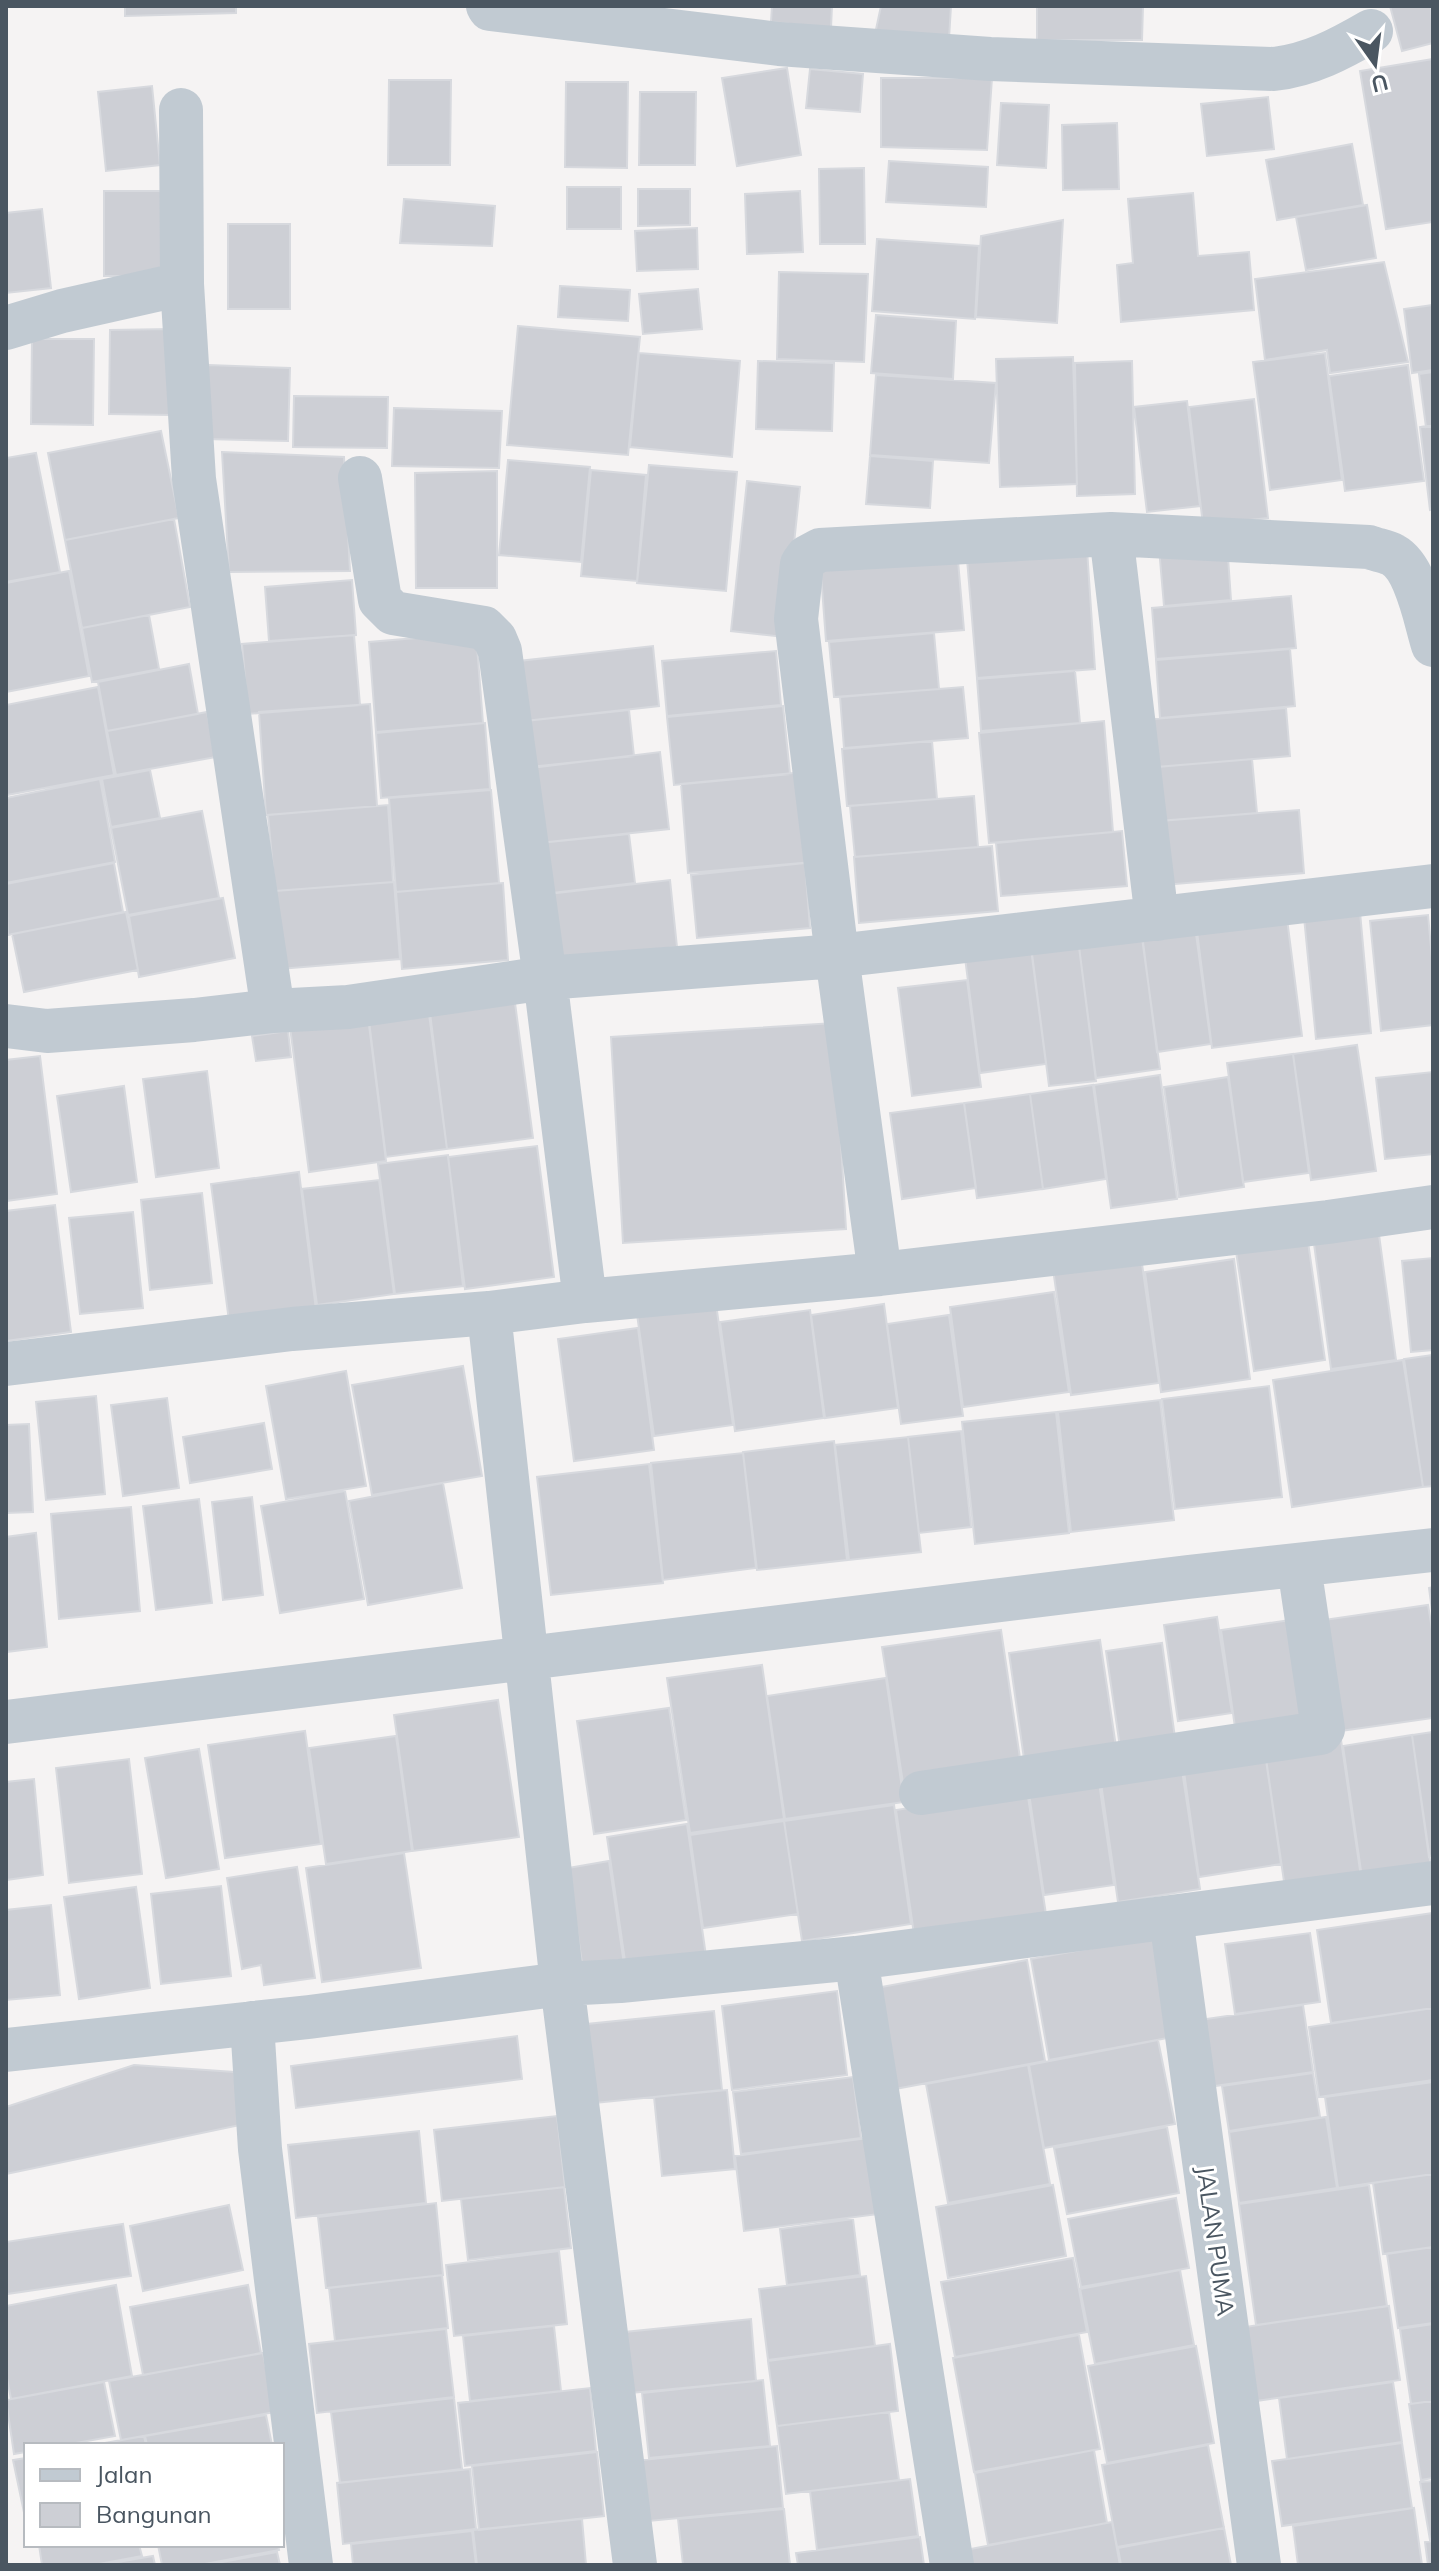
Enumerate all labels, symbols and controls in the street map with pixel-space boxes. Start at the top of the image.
north arrow [1335,24,1415,104]
text: U [1369,68,1391,99]
street label: JALAN PUMA [1191,2164,1241,2318]
legend [24,2443,284,2547]
text: Jalan [96,2459,152,2489]
text: Bangunan [96,2499,212,2529]

